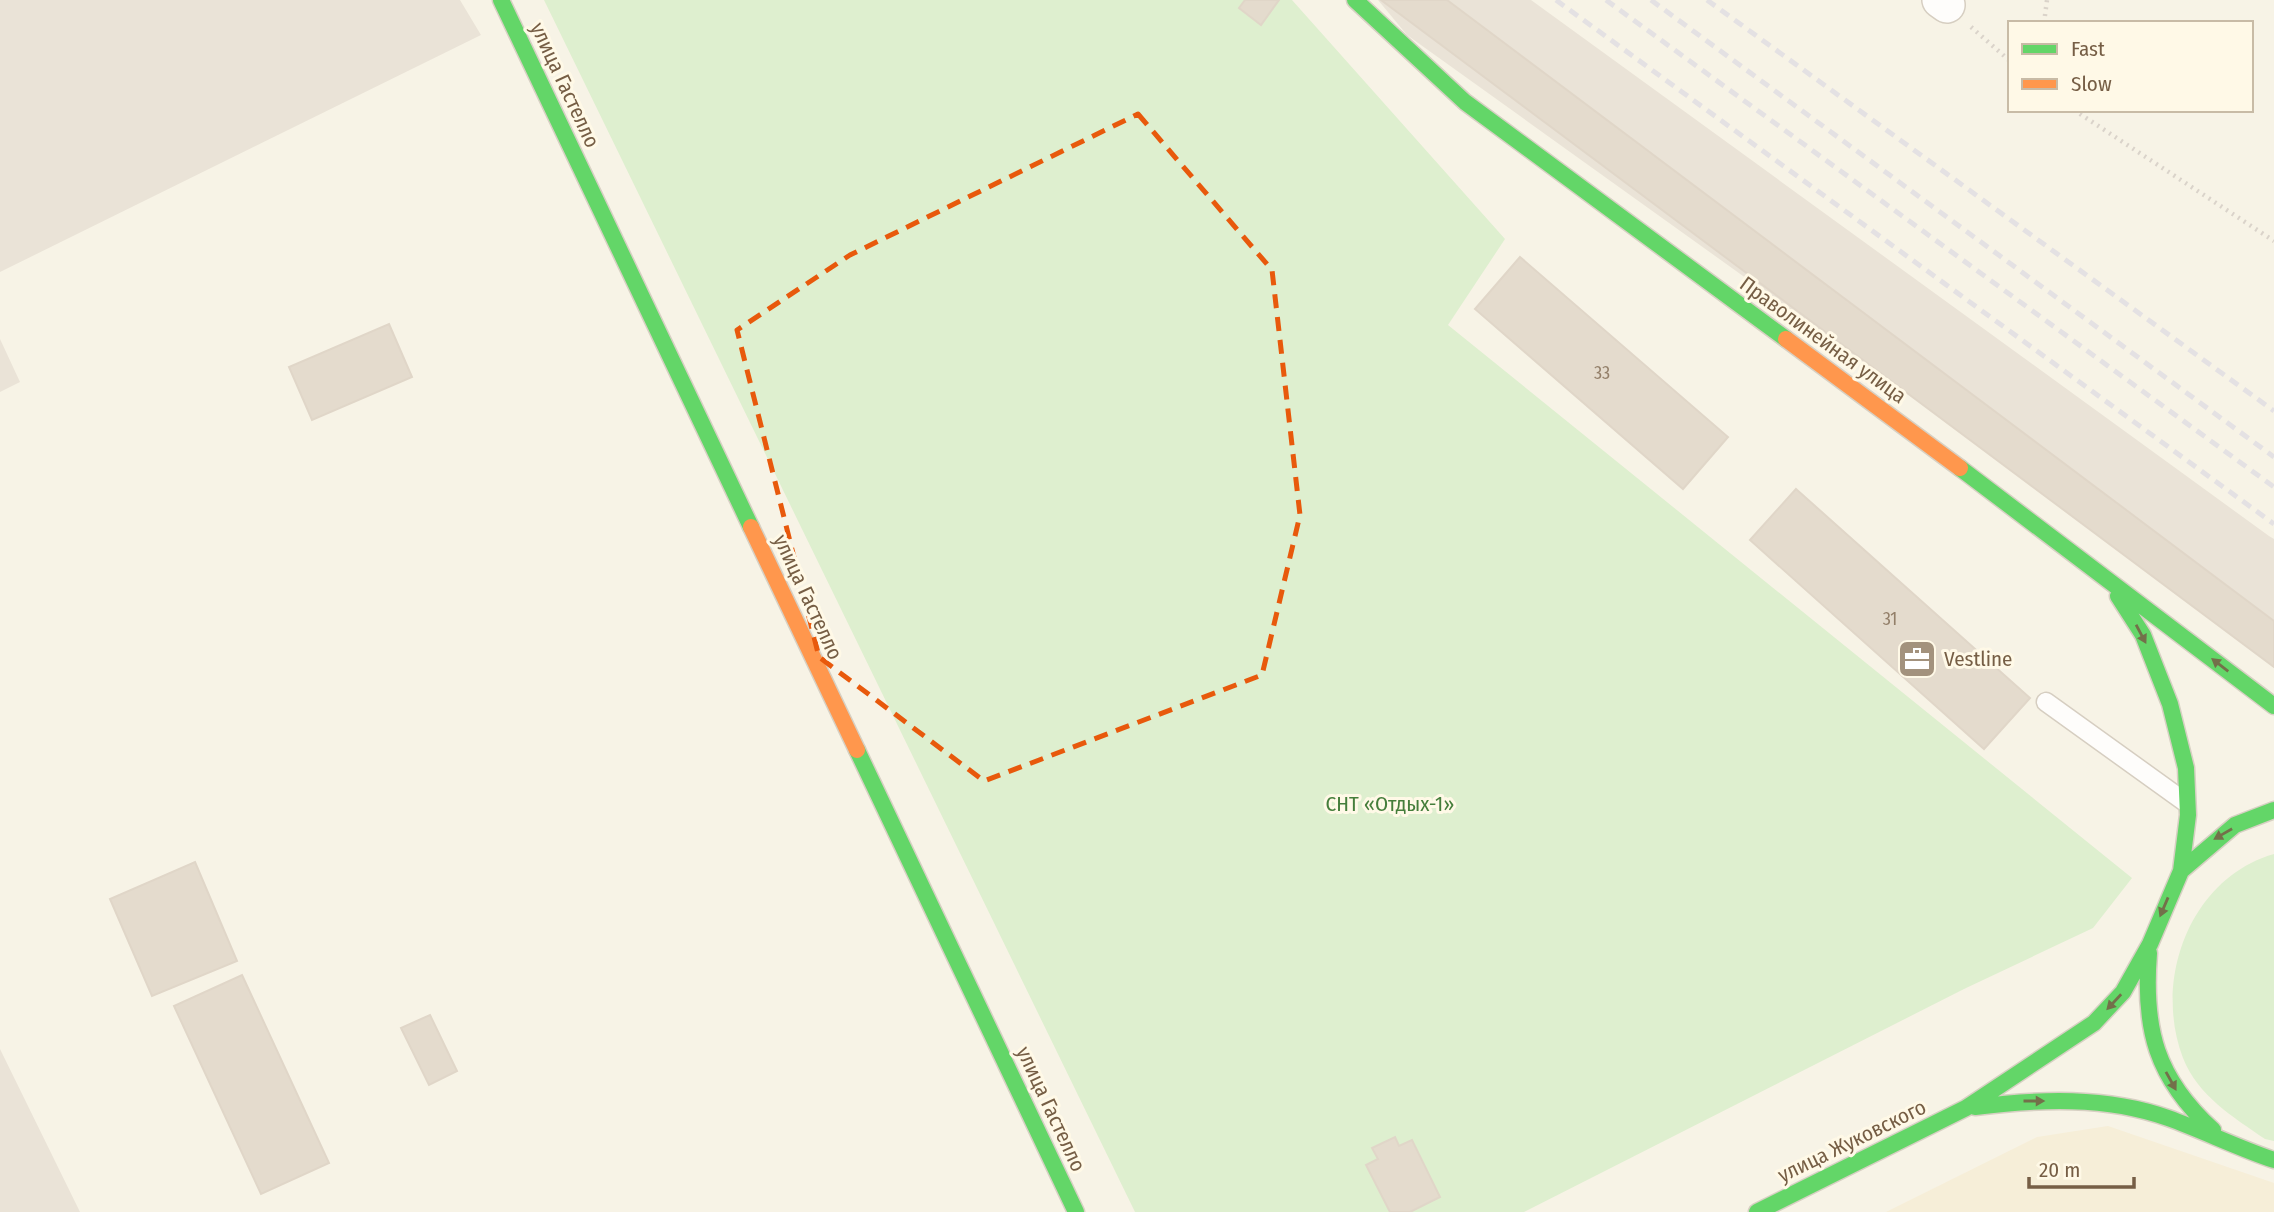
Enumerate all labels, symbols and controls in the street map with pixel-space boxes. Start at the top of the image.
street label: улица Гастелло [525,18,605,152]
legend [2008,21,2253,112]
text: Fast [2071,36,2105,62]
text: Slow [2071,71,2112,97]
street label: Праволинейная улица [1735,271,1911,409]
house number: 33 [1594,362,1610,384]
street label: улица Гастелло [768,530,848,664]
house number: 31 [1883,608,1897,630]
one-way arrow [2135,625,2147,645]
office icon: Vestline [1896,638,1938,680]
place label: Vestline [1944,646,2012,672]
one-way arrow [2211,658,2229,672]
park label: СНТ «Отдых-1» [1326,791,1454,817]
one-way arrow [2214,828,2233,840]
one-way arrow [2159,897,2170,918]
one-way arrow [2106,993,2122,1011]
street label: улица Гастелло [1011,1042,1091,1176]
one-way arrow [2165,1071,2177,1090]
street label: улица Жуковского [1774,1094,1930,1188]
one-way arrow [2023,1095,2045,1106]
scale bar [2029,1146,2134,1190]
text: 20 m [2039,1157,2080,1183]

